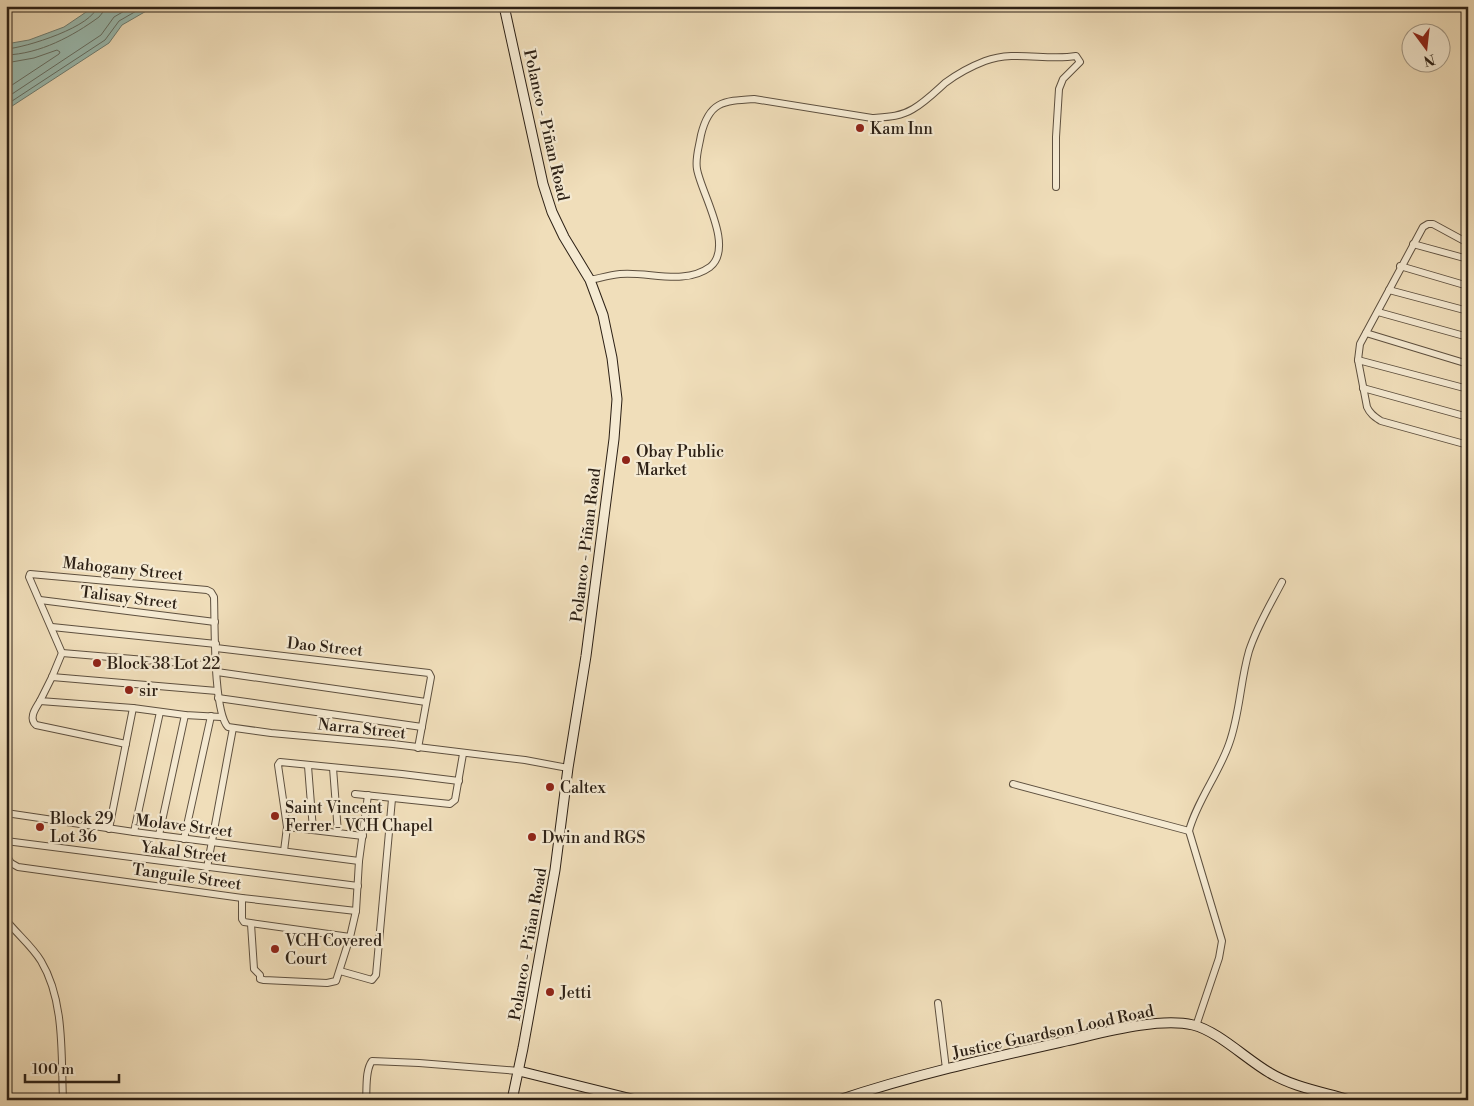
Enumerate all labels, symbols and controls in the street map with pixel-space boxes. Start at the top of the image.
north arrow [1402,22,1452,72]
street label: Polanco - Piñan Road [519,47,573,203]
text: N [1421,49,1437,70]
place label: Kam Inn [870,119,933,139]
marker: Kam Inn [854,122,866,134]
place label: Obay Public Market [636,442,724,480]
marker: Obay Public Market [620,454,632,466]
street label: Polanco - Piñan Road [567,467,605,623]
street label: Mahogany Street [62,553,184,585]
street label: Talisay Street [79,582,179,614]
street label: Dao Street [286,633,364,661]
place label: Block 38 Lot 22 [106,654,220,674]
marker: Block 38 Lot 22 [91,657,103,669]
place label: sir [139,681,158,701]
marker: sir [123,684,135,696]
street label: Narra Street [317,714,407,744]
place label: Caltex [560,778,606,798]
marker: Caltex [544,781,556,793]
place label: Saint Vincent Ferrer - VCH Chapel [285,798,433,836]
place label: Block 29 Lot 36 [49,809,114,847]
street label: Molave Street [134,810,234,842]
marker: Saint Vincent Ferrer - VCH Chapel [269,810,281,822]
marker: Block 29 Lot 36 [34,821,46,833]
place label: Dwin and RGS [542,828,645,848]
marker: Dwin and RGS [526,831,538,843]
street label: Yakal Street [139,837,228,867]
street label: Tanguile Street [131,859,243,895]
street label: Polanco - Piñan Road [505,866,551,1022]
place label: VCH Covered Court [284,931,382,969]
marker: VCH Covered Court [269,943,281,955]
place label: Jetti [559,983,592,1003]
marker: Jetti [544,986,556,998]
street label: Justice Guardson Lood Road [950,1001,1156,1063]
scale bar [25,1051,119,1083]
text: 100 m [32,1060,74,1079]

